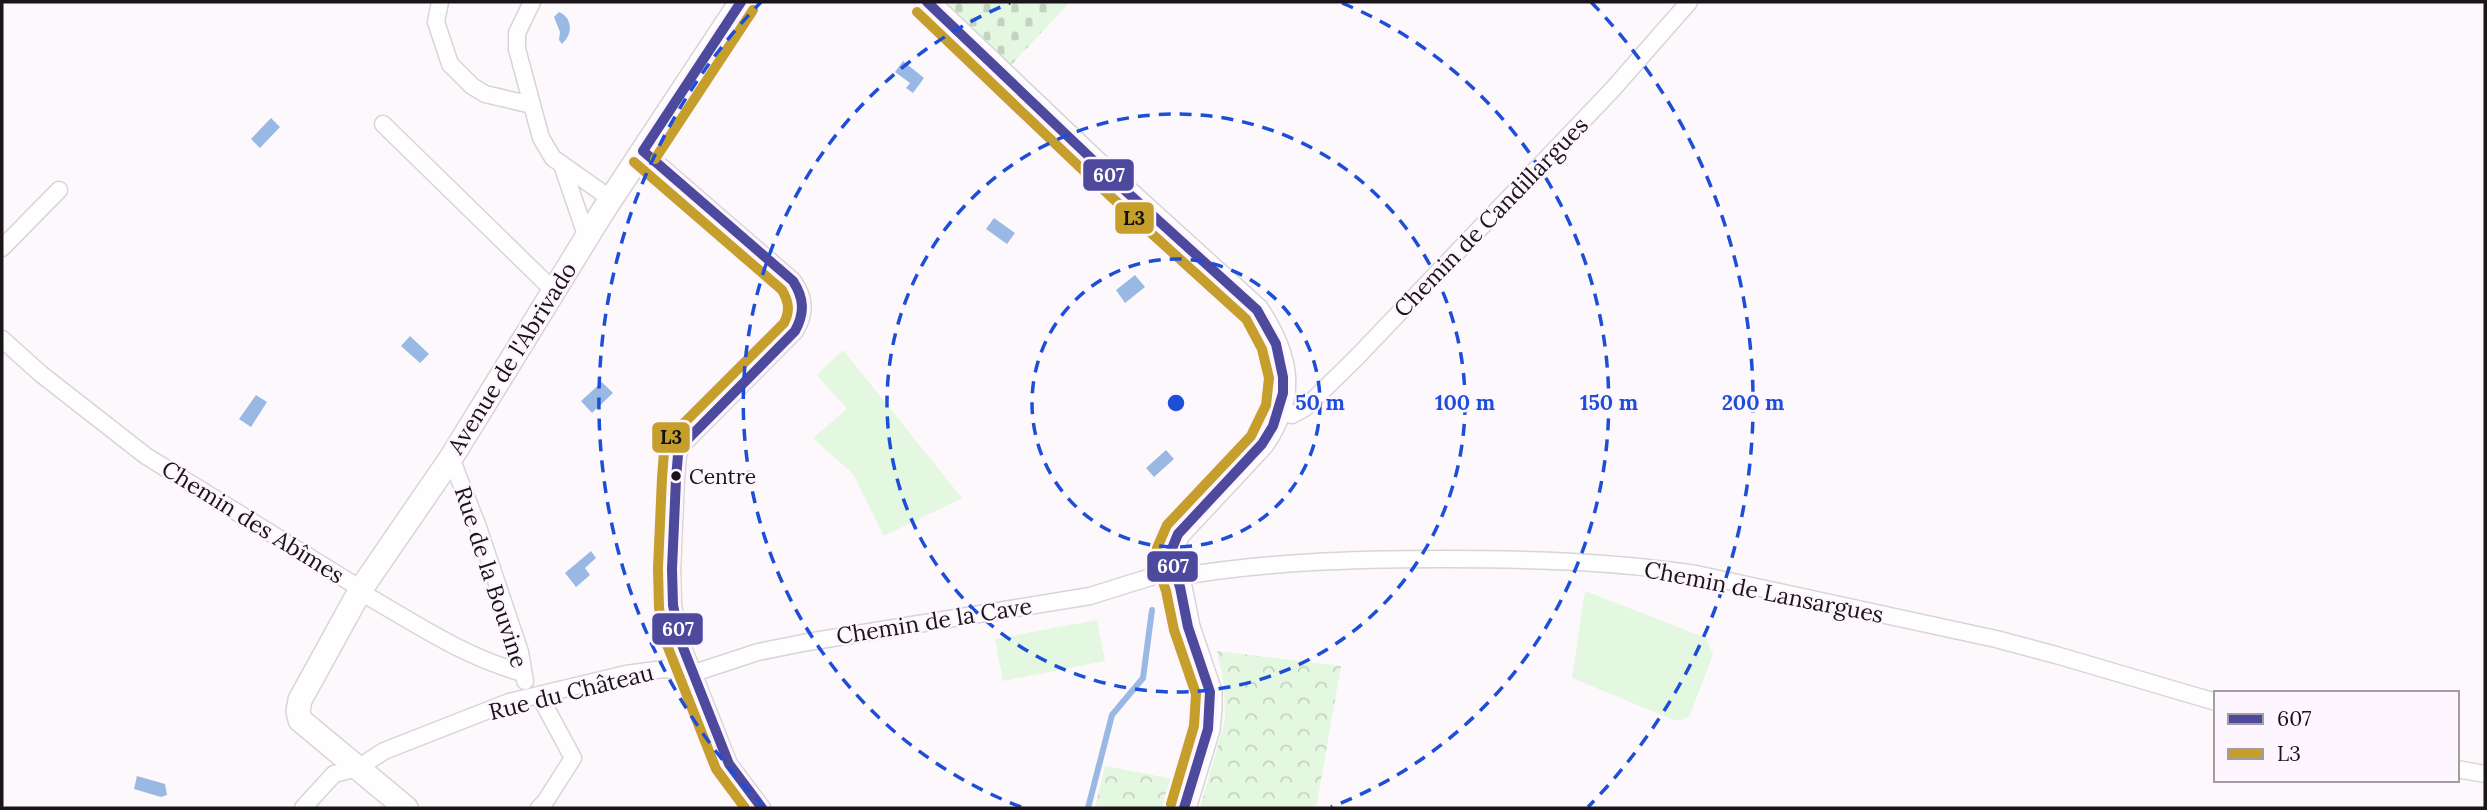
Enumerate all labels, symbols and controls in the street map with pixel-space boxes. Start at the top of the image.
street label: Chemin de Candillargues [1387,110,1594,323]
line badge: 607 [1082,158,1135,192]
text: 607 [1093,163,1125,187]
line badge: L3 [1114,201,1155,235]
text: L3 [1123,206,1145,230]
street label: Avenue de l'Abrivado [440,256,582,460]
text: 50 m [1295,389,1345,416]
text: 100 m [1435,389,1495,416]
text: 150 m [1580,389,1638,416]
text: 200 m [1722,389,1784,416]
centre of rings [1164,391,1188,415]
line badge: L3 [651,421,691,454]
text: L3 [660,425,682,449]
street label: Chemin des Abîmes [156,454,350,590]
place label: Centre [689,463,756,490]
marker: Centre [669,469,683,483]
street label: Rue de la Bouvine [448,482,534,671]
line badge: 607 [1146,550,1199,583]
text: 607 [1157,554,1189,578]
street label: Chemin de Lansargues [1642,554,1886,629]
street label: Chemin de la Cave [834,591,1034,650]
line badge: 607 [651,612,704,646]
text: 607 [662,617,694,641]
street label: Rue du Château [486,657,656,726]
legend [2214,691,2459,782]
text: 607 [2277,705,2312,732]
text: L3 [2277,740,2301,767]

